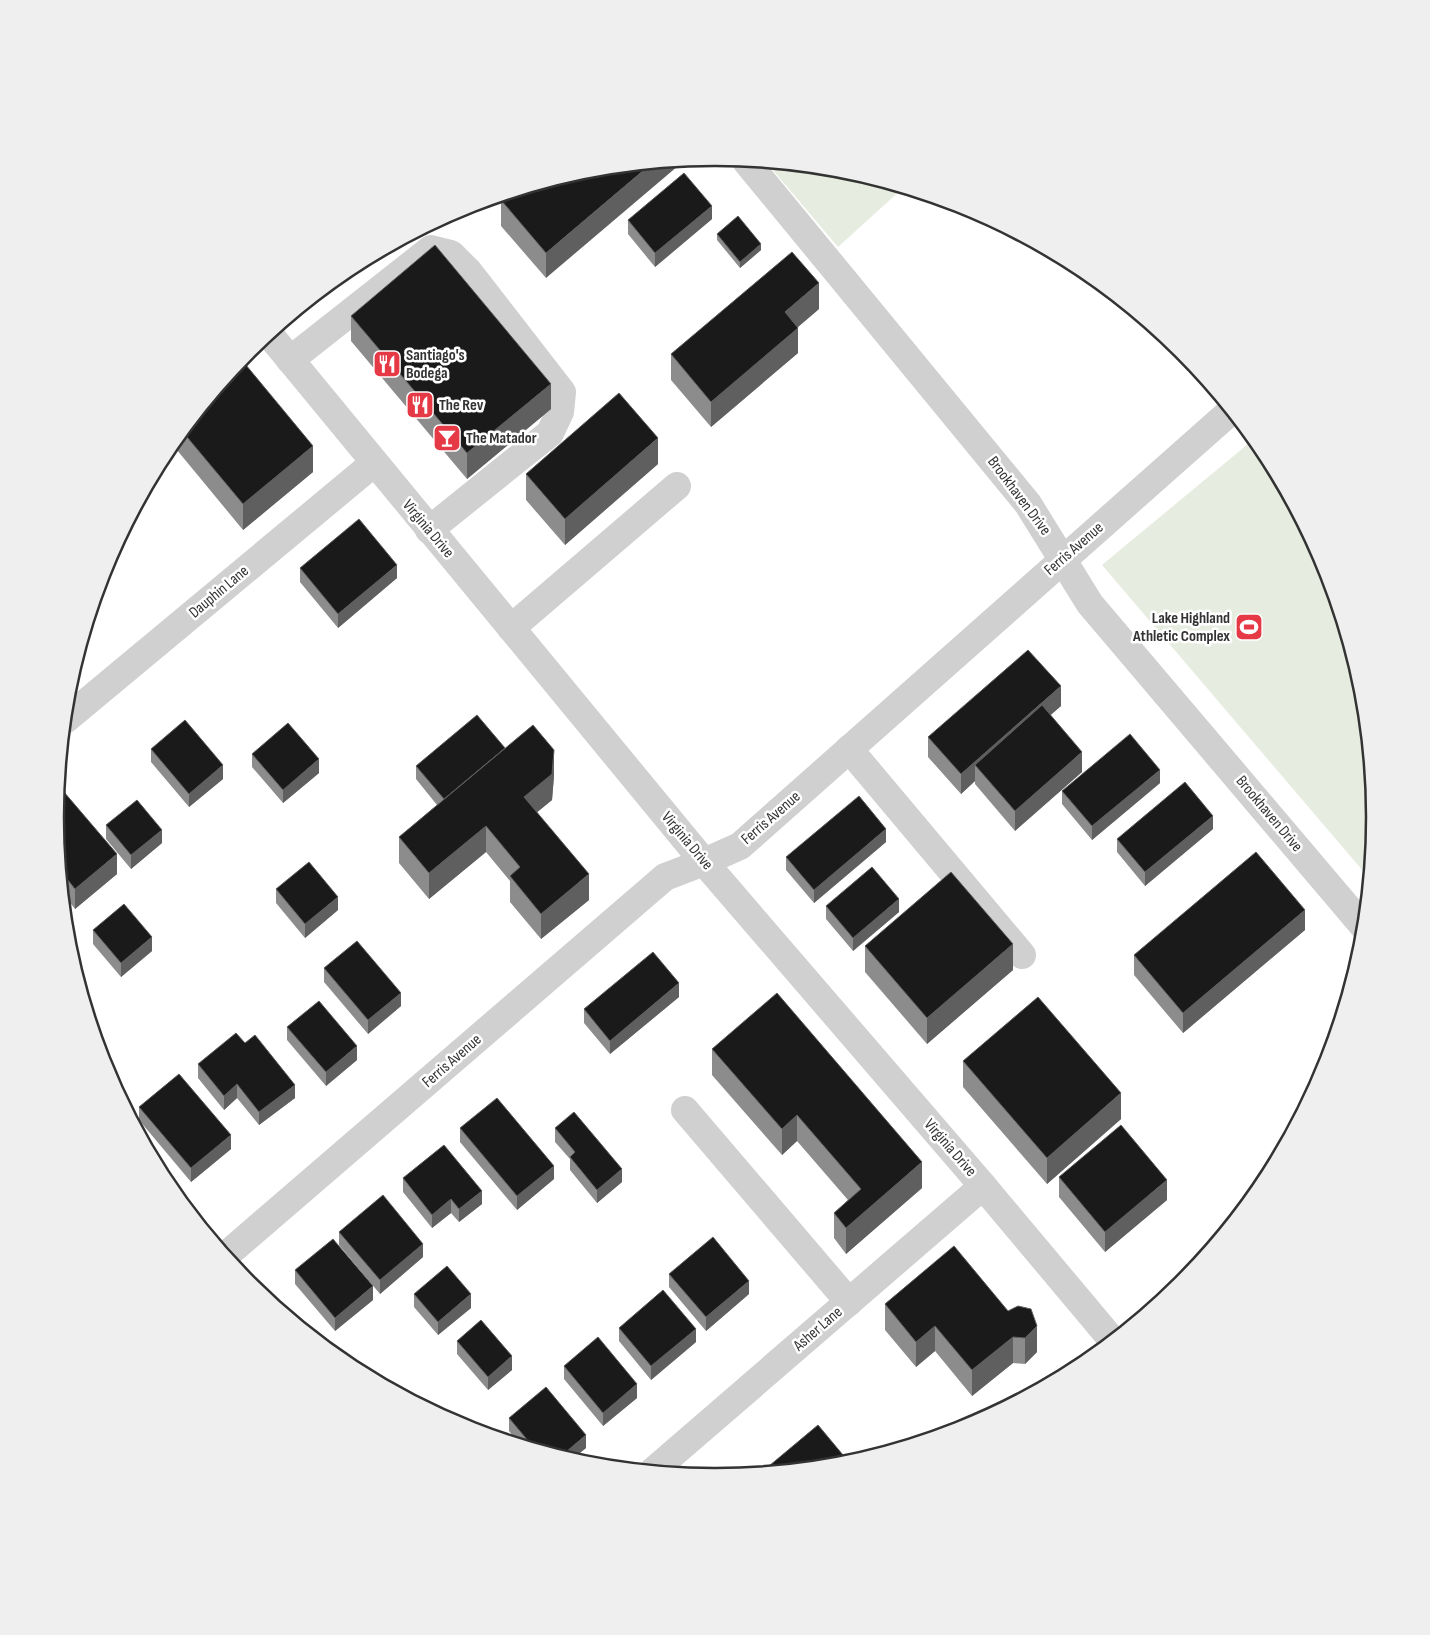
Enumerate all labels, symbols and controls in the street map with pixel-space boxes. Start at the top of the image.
place label: Santiago's Bodega [406,346,465,383]
restaurant icon: Santiago's Bodega [372,349,402,379]
restaurant icon: The Rev [405,390,435,420]
place label: The Rev [439,396,484,415]
bar icon: The Matador [432,423,462,453]
place label: The Matador [466,429,537,448]
street label: Brookhaven Drive [983,453,1055,539]
street label: Virginia Drive [398,496,458,562]
street label: Ferris Avenue [1041,518,1107,580]
street label: Dauphin Lane [185,562,253,622]
place label: Lake Highland Athletic Complex [1132,609,1230,646]
sports icon: Lake Highland Athletic Complex [1234,612,1264,642]
street label: Brookhaven Drive [1232,772,1306,856]
street label: Ferris Avenue [738,787,804,849]
street label: Virginia Drive [657,808,717,874]
street label: Ferris Avenue [419,1030,485,1092]
street label: Virginia Drive [920,1115,980,1181]
street label: Asher Lane [789,1303,846,1356]

